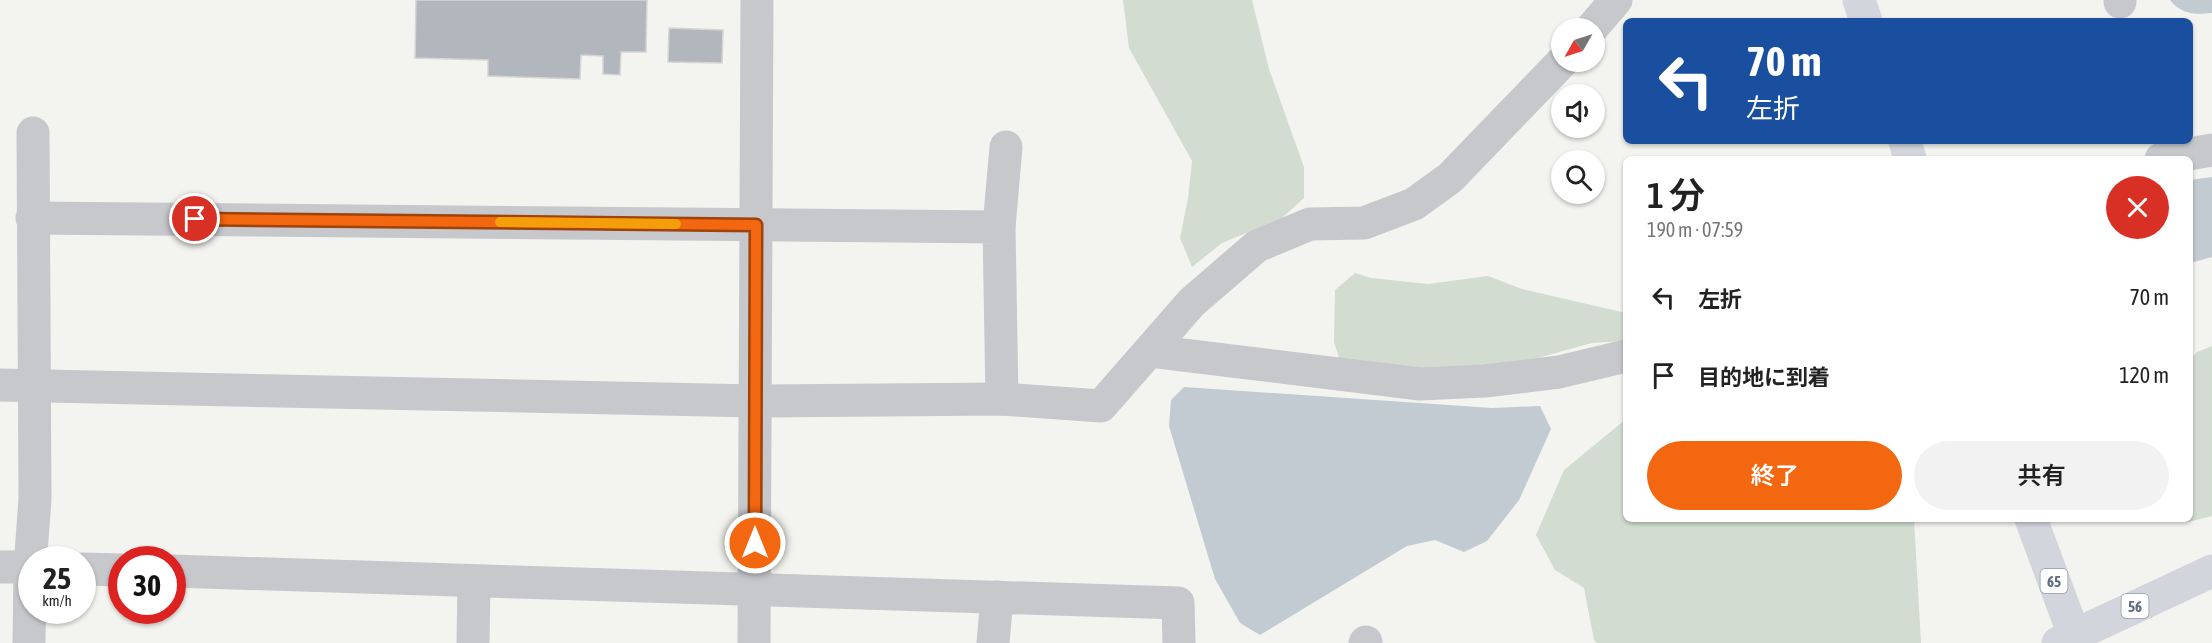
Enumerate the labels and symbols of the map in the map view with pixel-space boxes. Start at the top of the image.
north arrow [1551,18,1605,72]
pin [169,193,220,244]
position arrow [723,511,787,575]
speed limit sign: 30 [108,546,186,624]
road number: 65 [2040,569,2068,593]
road number: 56 [2122,594,2148,618]

